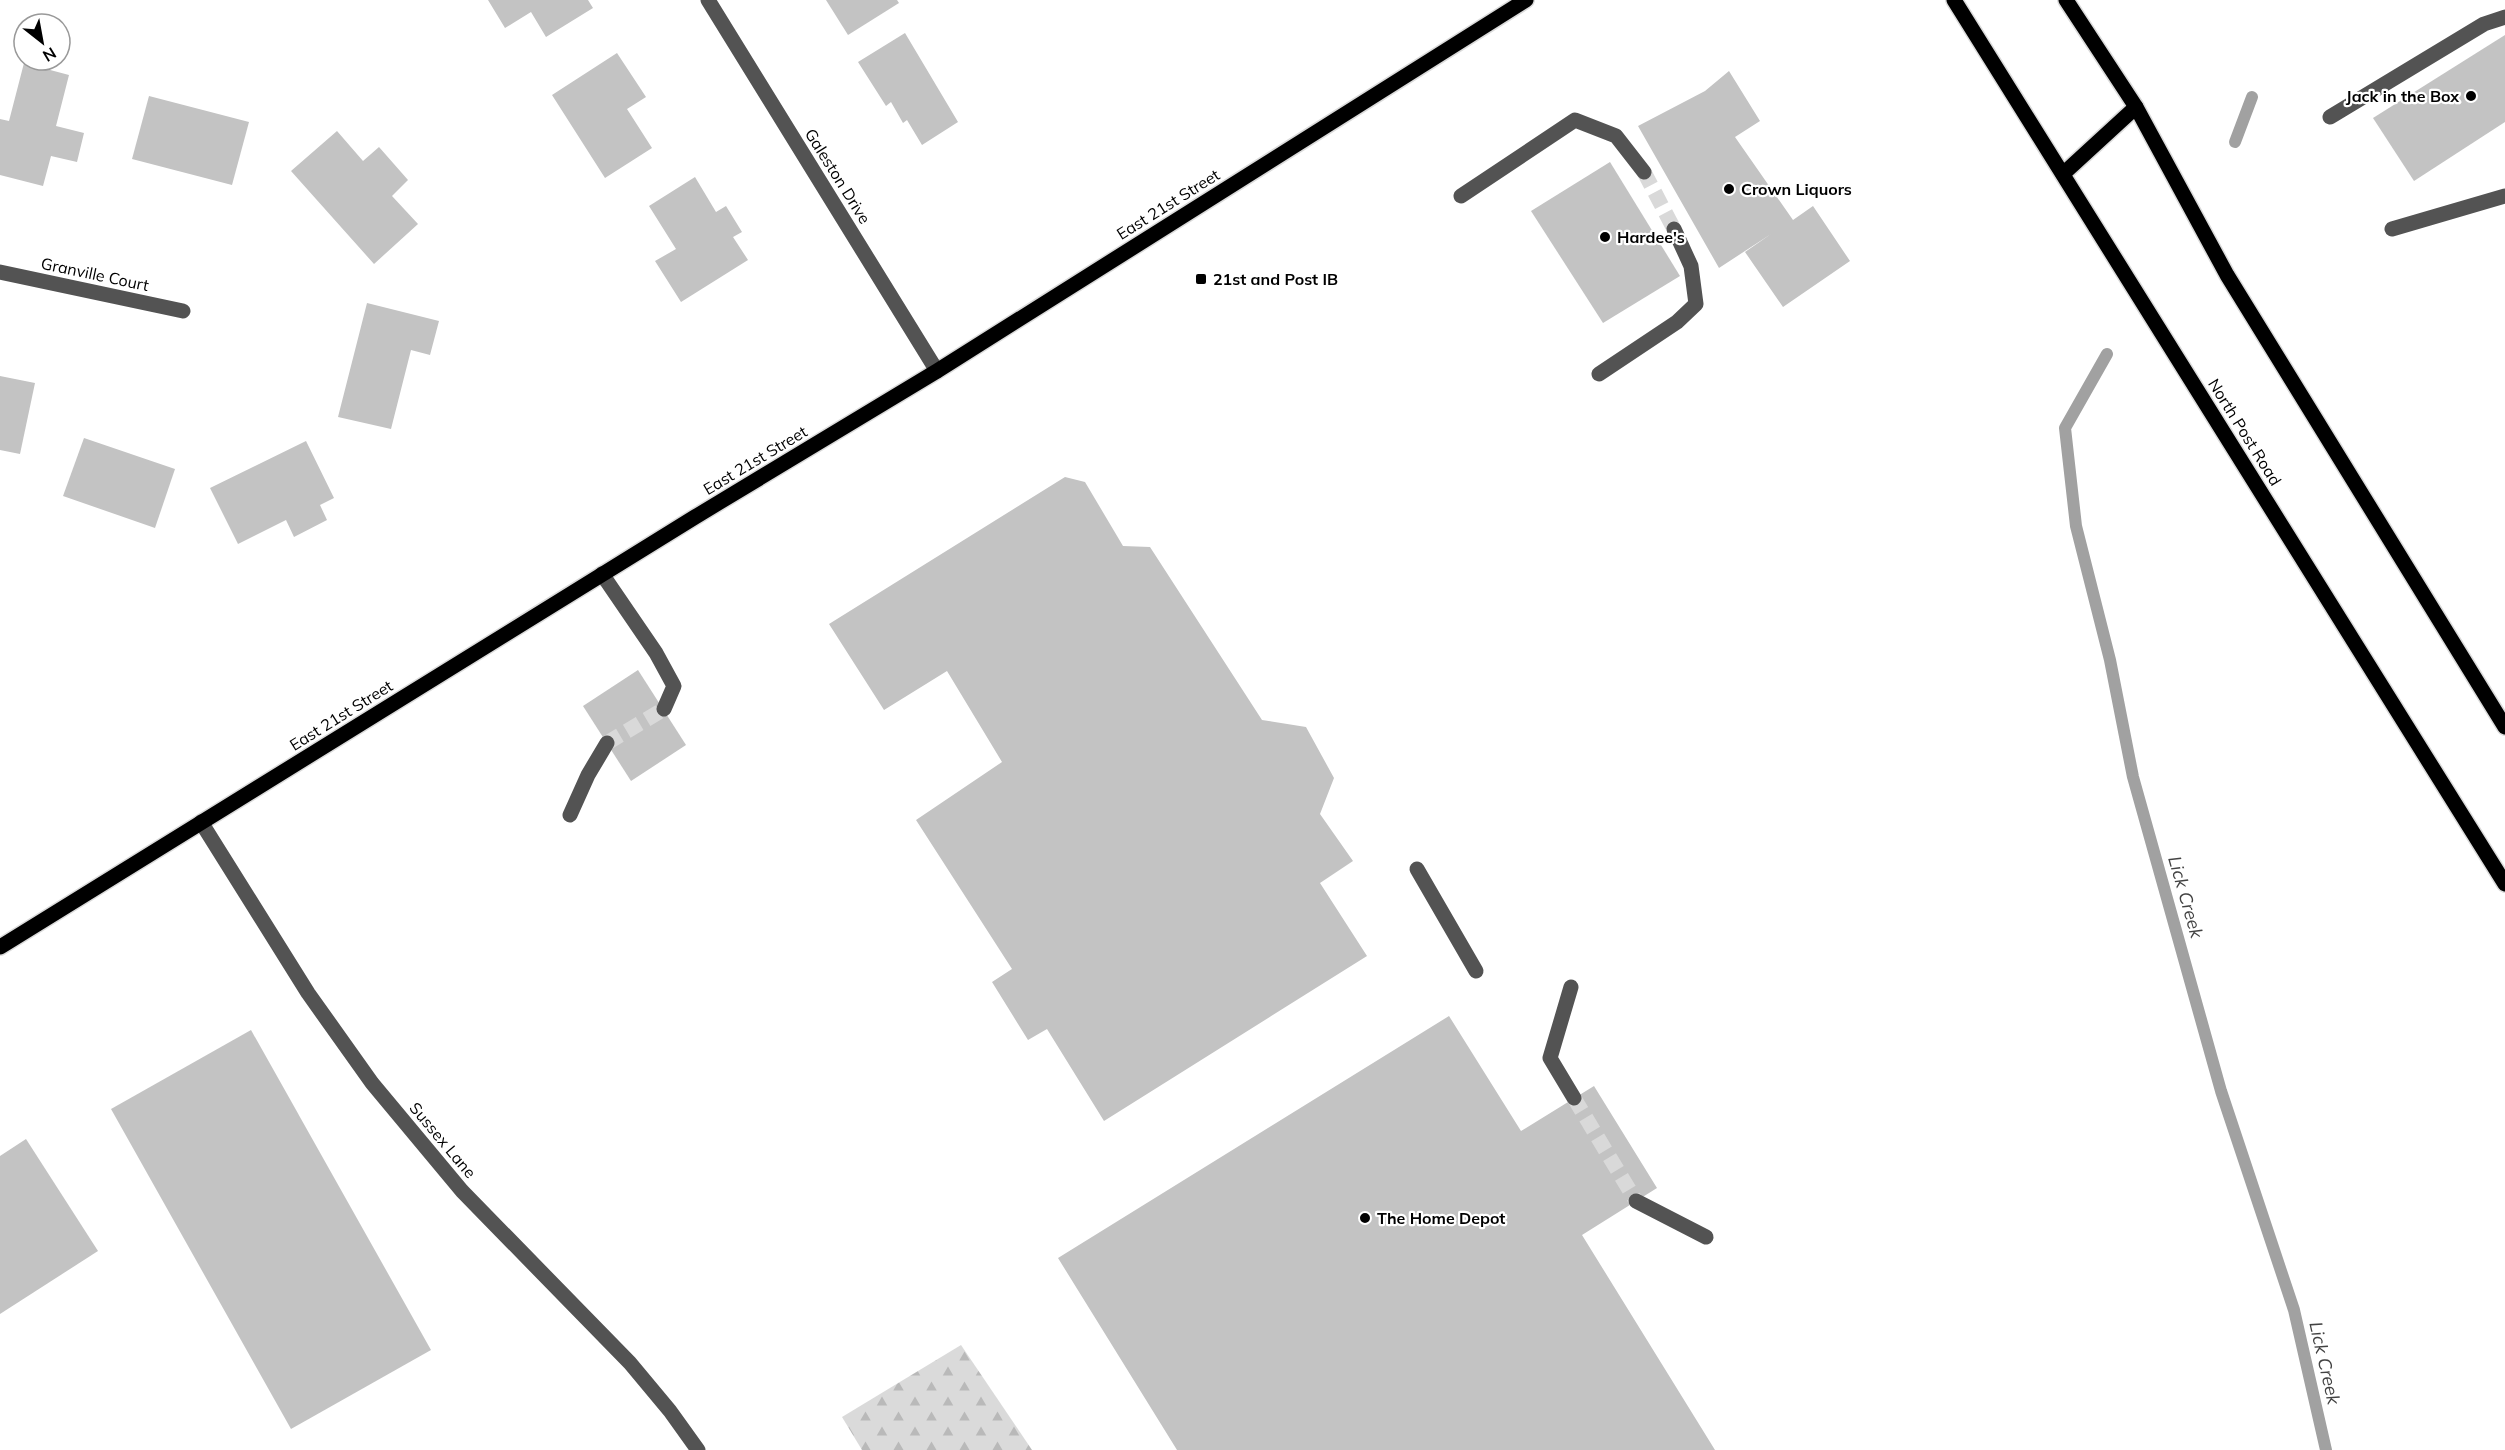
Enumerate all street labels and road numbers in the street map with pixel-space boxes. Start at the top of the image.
street label: Galeston Drive [801,125,875,227]
street label: East 21st Street [1113,164,1223,244]
street label: Granville Court [39,253,151,295]
street label: North Post Road [2204,375,2286,489]
street label: East 21st Street [699,421,811,499]
street label: East 21st Street [286,675,396,755]
street label: Sussex Lane [405,1098,481,1182]

